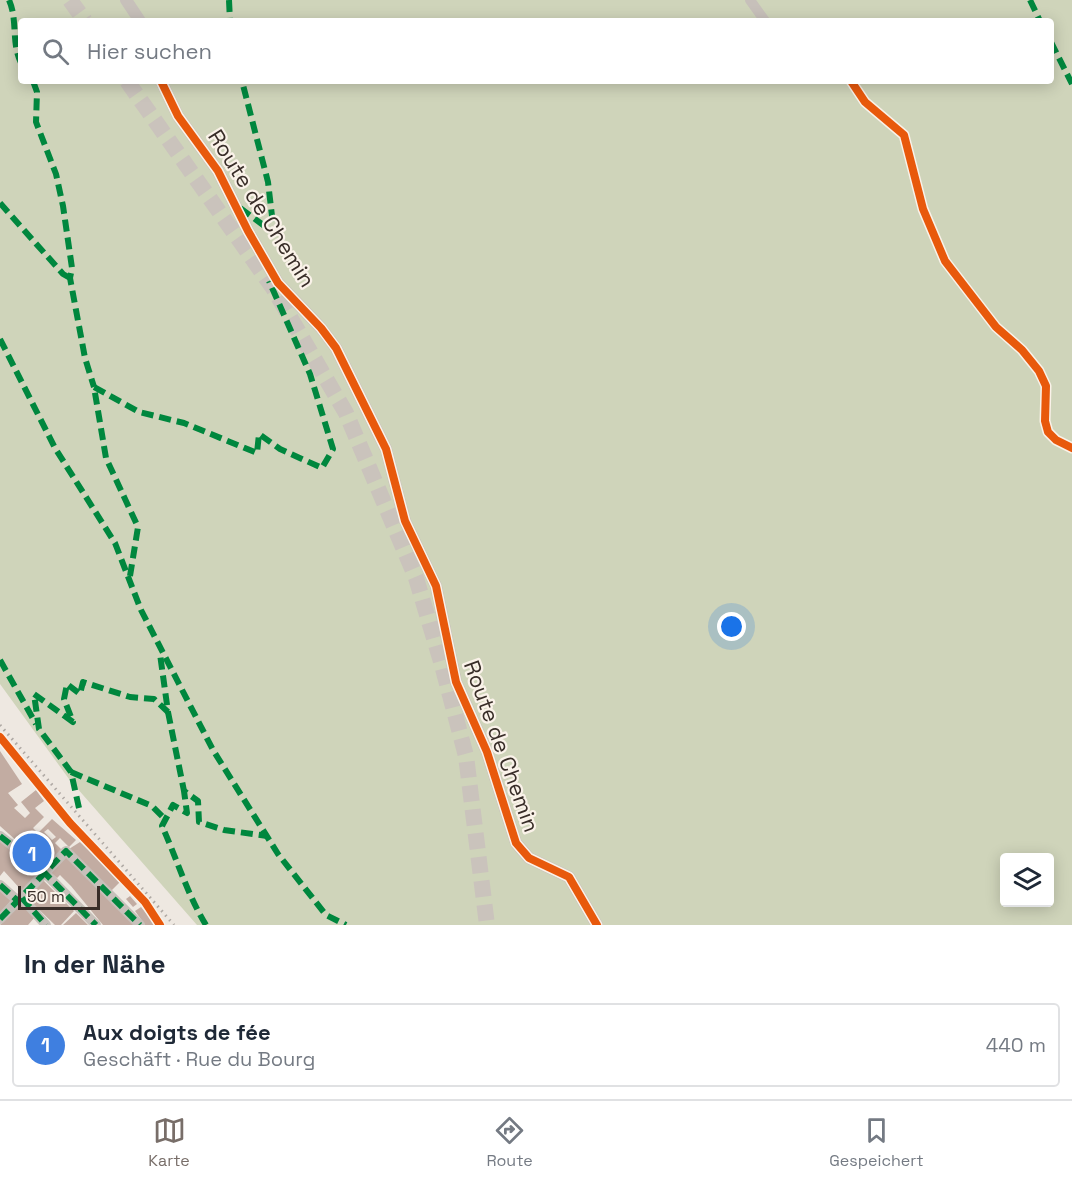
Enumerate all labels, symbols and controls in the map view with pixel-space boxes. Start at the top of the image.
search box [18,18,1054,84]
icon: search [39,35,72,68]
text: Hier suchen [87,37,212,65]
street label: Route de Chemin [202,124,322,292]
your location [717,612,746,641]
street label: Route de Chemin [458,656,546,836]
pin: 1 [12,830,51,876]
map controls [1000,853,1054,907]
button: layers [1000,853,1054,907]
scale bar [18,883,100,910]
text: 50 m [27,886,65,907]
text: In der Nähe [24,947,165,981]
text: Aux doigts de fée [83,1018,271,1046]
text: 1 [41,1032,50,1058]
text: 440 m [986,1032,1046,1058]
text: Geschäft · Rue du Bourg [83,1046,315,1072]
tab: Karte [148,1114,190,1171]
tab: Route [486,1114,533,1171]
tab: Gespeichert [829,1114,924,1171]

